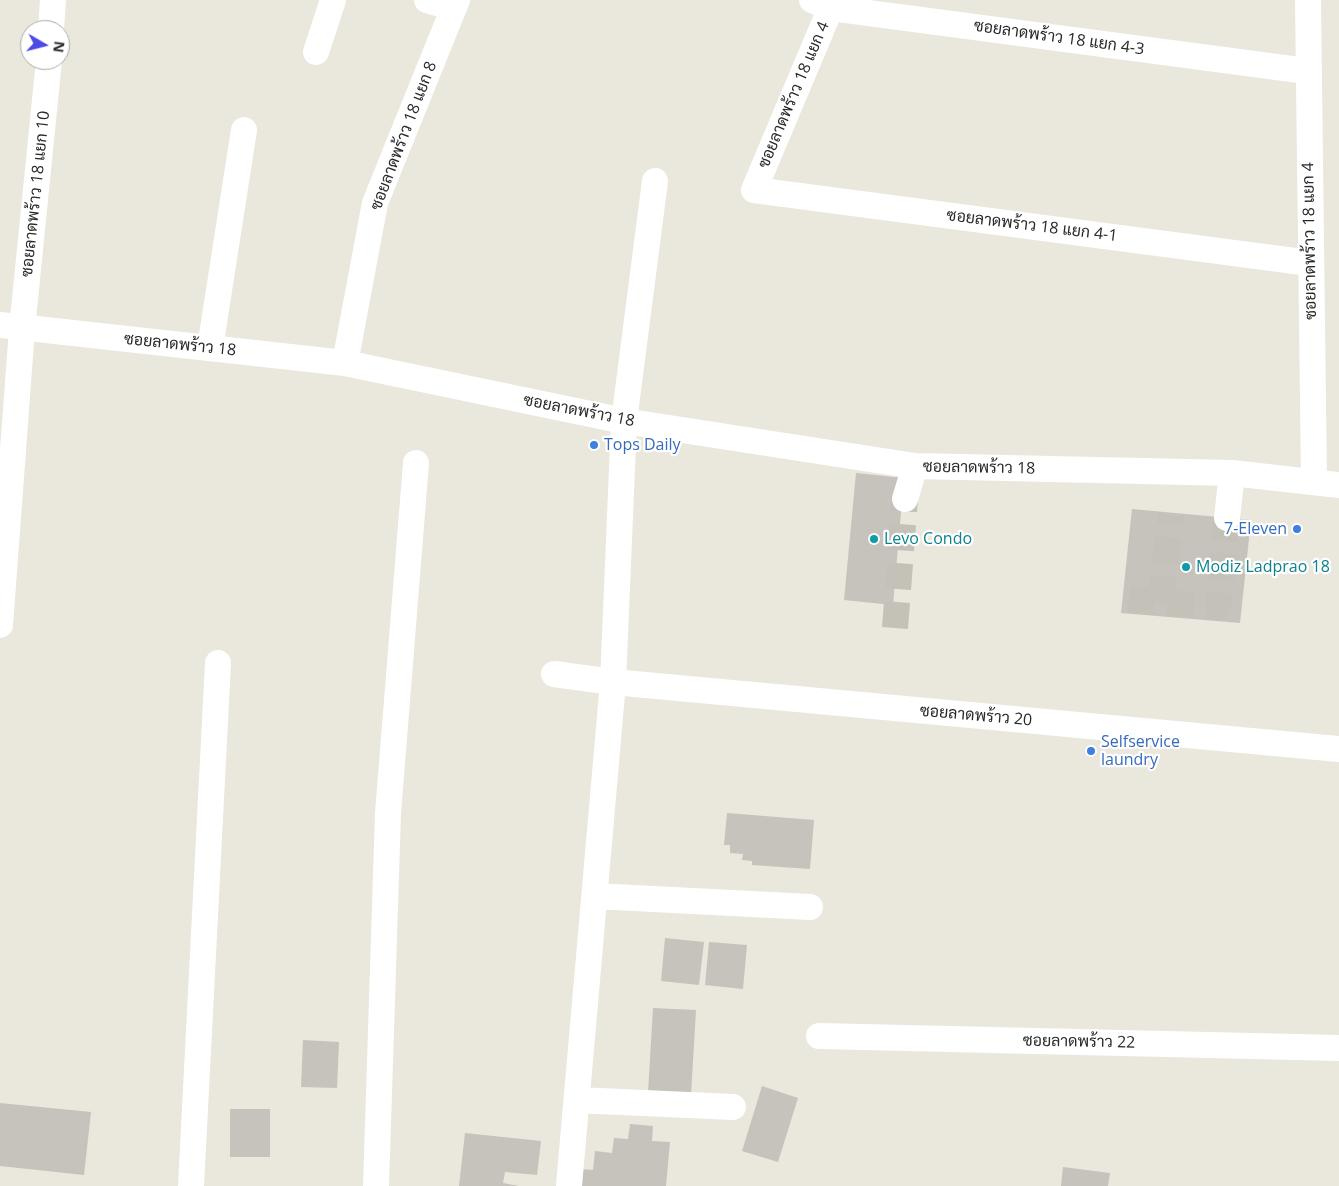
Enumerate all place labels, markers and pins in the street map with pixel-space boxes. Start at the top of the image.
place label: Tops Daily [604,435,681,455]
marker: Tops Daily [588,439,600,451]
place label: 7-Eleven [1224,519,1287,539]
marker: 7-Eleven [1291,523,1303,535]
place label: Levo Condo [884,529,972,549]
marker: Levo Condo [868,533,880,545]
place label: Modiz Ladprao 18 [1196,557,1330,577]
marker: Modiz Ladprao 18 [1180,561,1192,573]
place label: Selfservice laundry [1101,732,1180,770]
marker: Selfservice laundry [1085,745,1097,757]

